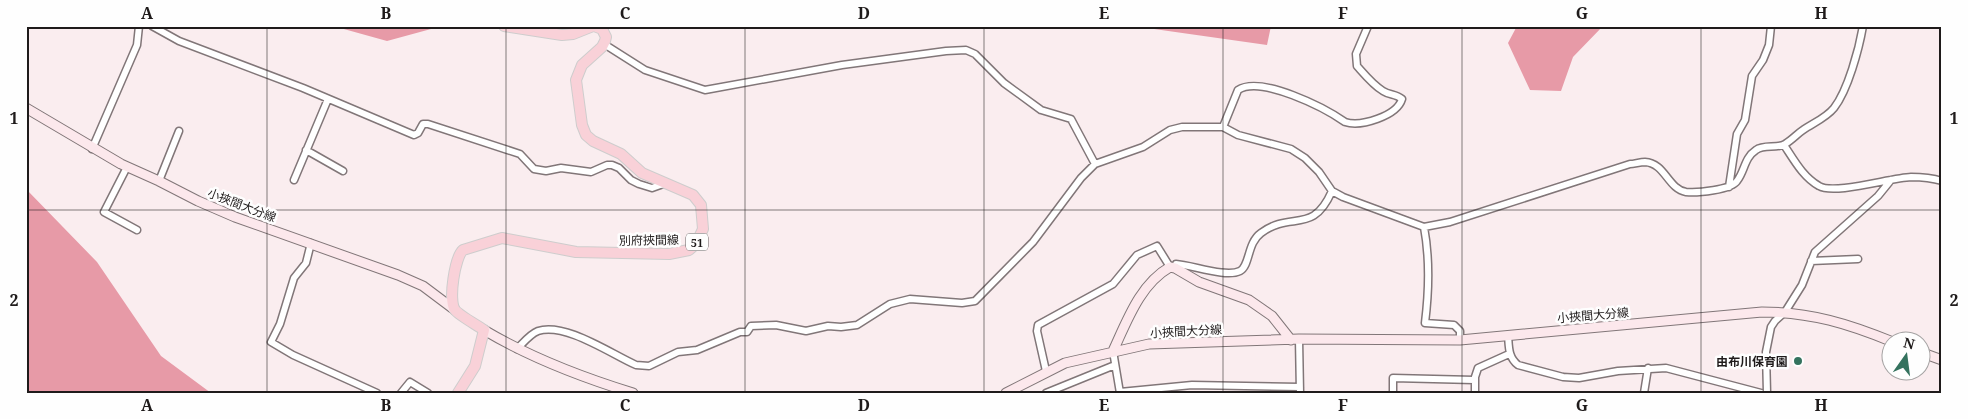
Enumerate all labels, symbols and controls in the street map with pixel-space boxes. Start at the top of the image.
text: A [141,2,154,24]
text: B [381,2,392,24]
text: C [620,2,631,24]
text: D [858,2,870,24]
text: E [1099,2,1109,24]
text: F [1338,2,1348,24]
text: G [1576,2,1588,24]
text: H [1814,2,1828,24]
text: 1 [9,107,19,129]
text: 1 [1949,107,1959,129]
street label: 小挾間大分線 [205,184,279,226]
street label: 別府挾間線 [619,231,679,249]
road number: 51 [686,233,708,250]
text: 2 [9,289,19,311]
text: 2 [1949,289,1959,311]
street label: 小挾間大分線 [1556,303,1630,327]
street label: 小挾間大分線 [1150,321,1222,341]
north arrow [1880,332,1930,382]
text: N [1902,332,1917,353]
place label: 由布川保育園 [1716,353,1788,370]
marker: 由布川保育園 [1792,355,1804,367]
text: A [141,394,154,416]
text: B [381,394,392,416]
text: C [620,394,631,416]
text: D [858,394,870,416]
text: E [1099,394,1109,416]
text: F [1338,394,1348,416]
text: G [1576,394,1588,416]
text: H [1814,394,1828,416]

